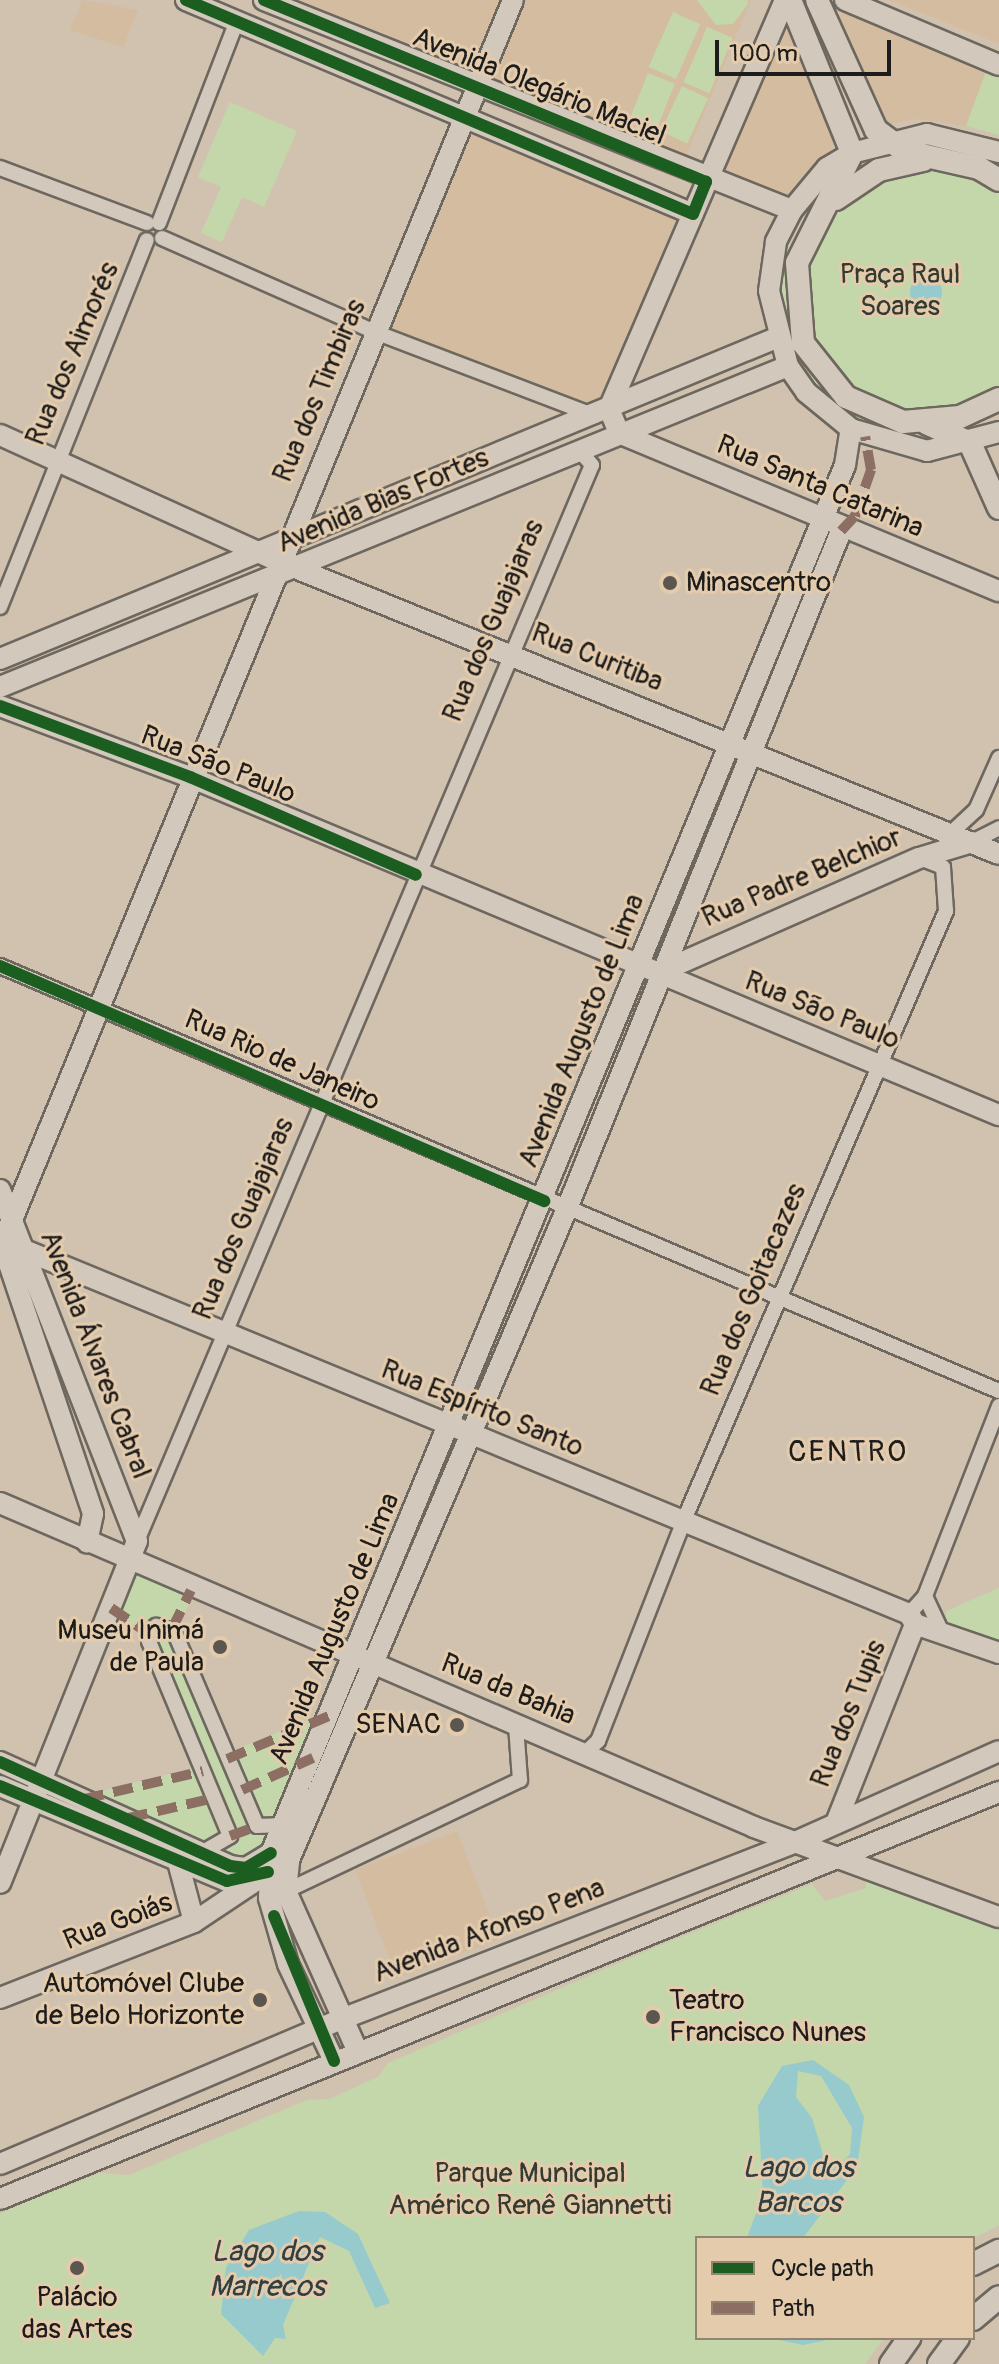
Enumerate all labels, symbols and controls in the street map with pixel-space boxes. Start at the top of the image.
street label: Avenida Olegário Maciel [407,21,671,153]
scale bar [719,24,895,74]
text: 100 m [729,39,798,68]
street label: Rua dos Aimorés [19,257,127,451]
park label: Praça Raul Soares [840,258,960,324]
street label: Rua dos Timbiras [266,295,374,487]
street label: Rua Santa Catarina [712,428,928,546]
street label: Avenida Bias Fortes [272,441,494,561]
street label: Rua dos Guajajaras [436,515,552,727]
place label: Minascentro [686,566,831,600]
marker: Minascentro [661,574,679,592]
street label: Rua Curitiba [526,616,668,700]
street label: Rua São Paulo [136,719,300,811]
street label: Rua Padre Belchior [697,821,907,935]
street label: Avenida Augusto de Lima [512,889,652,1173]
street label: Rua São Paulo [740,965,904,1057]
street label: Rua Rio de Janeiro [179,1003,385,1119]
street label: Rua dos Guajajaras [186,1113,302,1325]
street label: Rua dos Goitacazes [694,1179,814,1401]
street label: Avenida Álvares Cabral [32,1226,158,1484]
street label: Rua Espírito Santo [376,1353,588,1465]
district label: CENTRO [788,1434,908,1470]
street label: Avenida Augusto de Lima [262,1488,408,1770]
place label: Museu Inimá de Paula [57,1614,204,1680]
street label: Rua dos Tupis [804,1636,894,1792]
marker: Museu Inimá de Paula [211,1638,229,1656]
street label: Rua da Bahia [436,1647,580,1733]
place label: SENAC [355,1708,441,1742]
marker: SENAC [448,1716,466,1734]
street label: Avenida Afonso Pena [369,1871,609,1991]
street label: Rua Goiás [59,1886,177,1958]
place label: Automóvel Clube de Belo Horizonte [35,1967,244,2033]
place label: Teatro Francisco Nunes [669,1984,866,2050]
marker: Automóvel Clube de Belo Horizonte [251,1991,269,2009]
marker: Teatro Francisco Nunes [644,2008,662,2026]
water label: Lago dos Barcos [742,2150,854,2220]
park label: Parque Municipal Américo Renê Giannetti [389,2157,671,2223]
water label: Lago dos Marrecos [209,2234,325,2304]
legend [695,2236,975,2340]
text: Cycle path [771,2254,874,2283]
marker: Palácio das Artes [68,2259,86,2277]
place label: Palácio das Artes [21,2281,133,2347]
text: Path [771,2294,815,2323]

